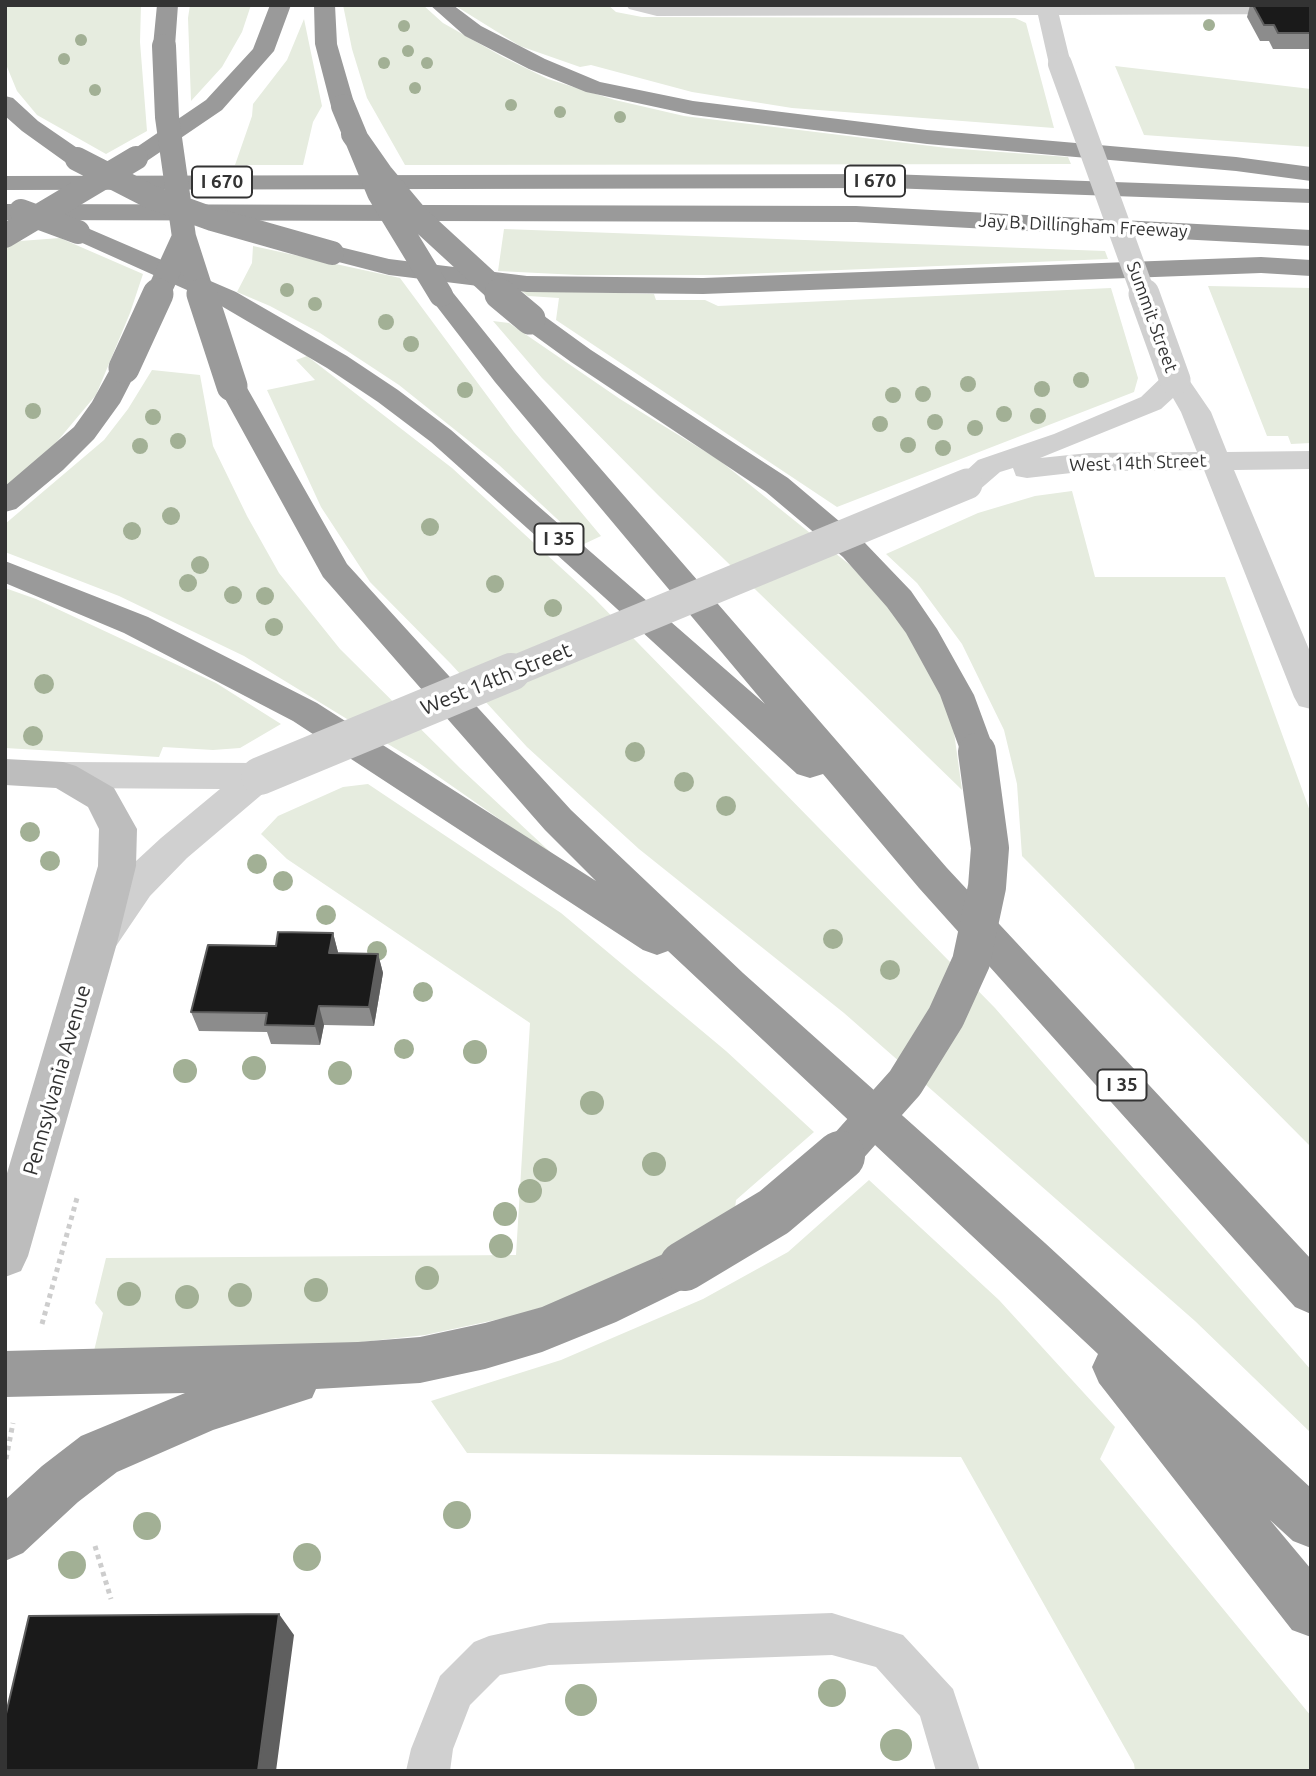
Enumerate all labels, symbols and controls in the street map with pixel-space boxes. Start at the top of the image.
road number: I 670 [192,166,252,198]
road number: I 670 [845,166,905,196]
street label: Jay B. Dillingham Freeway [978,210,1188,242]
street label: Summit Street [1122,259,1182,375]
street label: West 14th Street [1069,450,1207,476]
road number: I 35 [534,524,584,554]
street label: West 14th Street [417,637,575,721]
street label: Pennsylvania Avenue [18,982,96,1178]
road number: I 35 [1098,1070,1146,1100]

